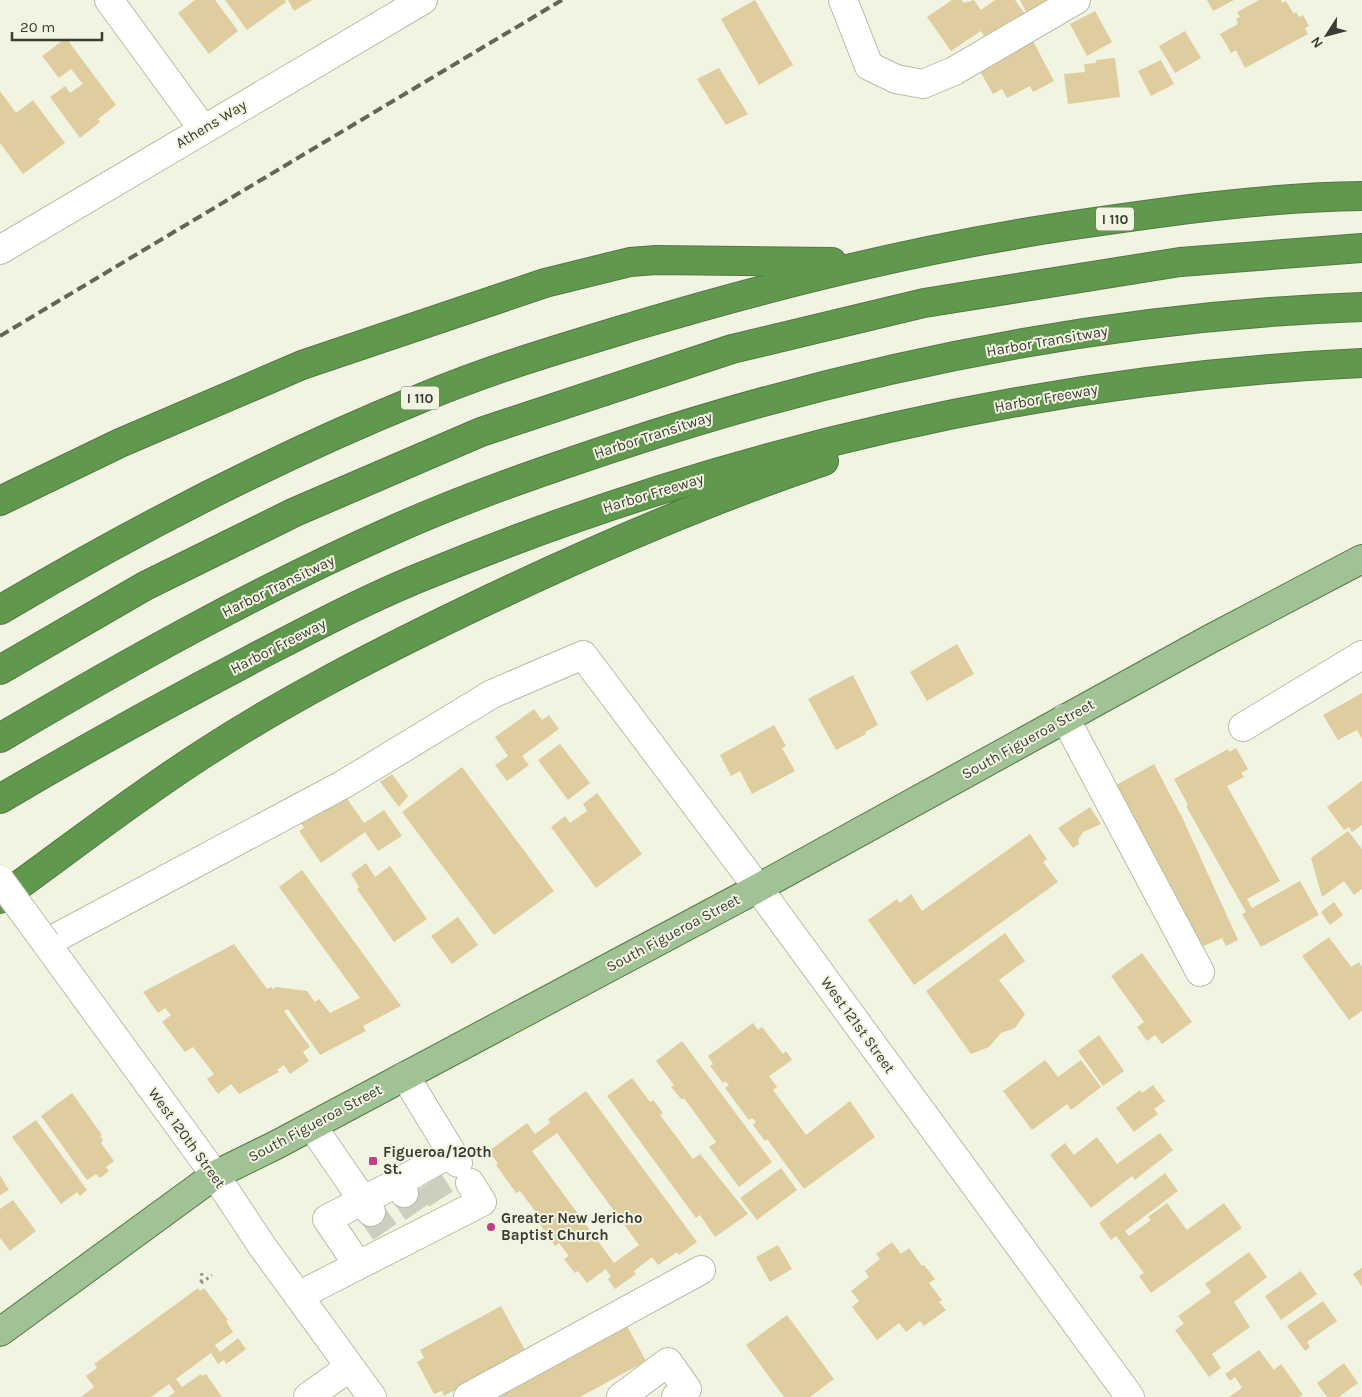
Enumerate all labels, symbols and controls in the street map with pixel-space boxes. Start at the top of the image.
scale bar [12,10,102,42]
north arrow [1302,10,1352,60]
text: 20 m [20,18,55,36]
text: N [1307,33,1327,51]
street label: Athens Way [172,96,250,152]
road number: I 110 [1096,208,1134,230]
street label: Harbor Transitway [985,321,1109,361]
street label: Harbor Freeway [993,380,1099,416]
road number: I 110 [401,386,439,409]
street label: Harbor Transitway [592,407,714,463]
street label: Harbor Freeway [600,469,706,517]
street label: Harbor Transitway [219,551,337,621]
street label: Harbor Freeway [227,614,329,678]
street label: South Figueroa Street [959,695,1098,783]
street label: South Figueroa Street [603,890,743,976]
street label: West 121st Street [817,973,899,1077]
street label: South Figueroa Street [245,1080,385,1166]
street label: West 120th Street [145,1084,230,1192]
place label: Figueroa/120th St. [383,1143,492,1178]
marker: Figueroa/120th St. [367,1155,379,1167]
place label: Greater New Jericho Baptist Church [501,1209,642,1244]
marker: Greater New Jericho Baptist Church [485,1221,497,1233]

